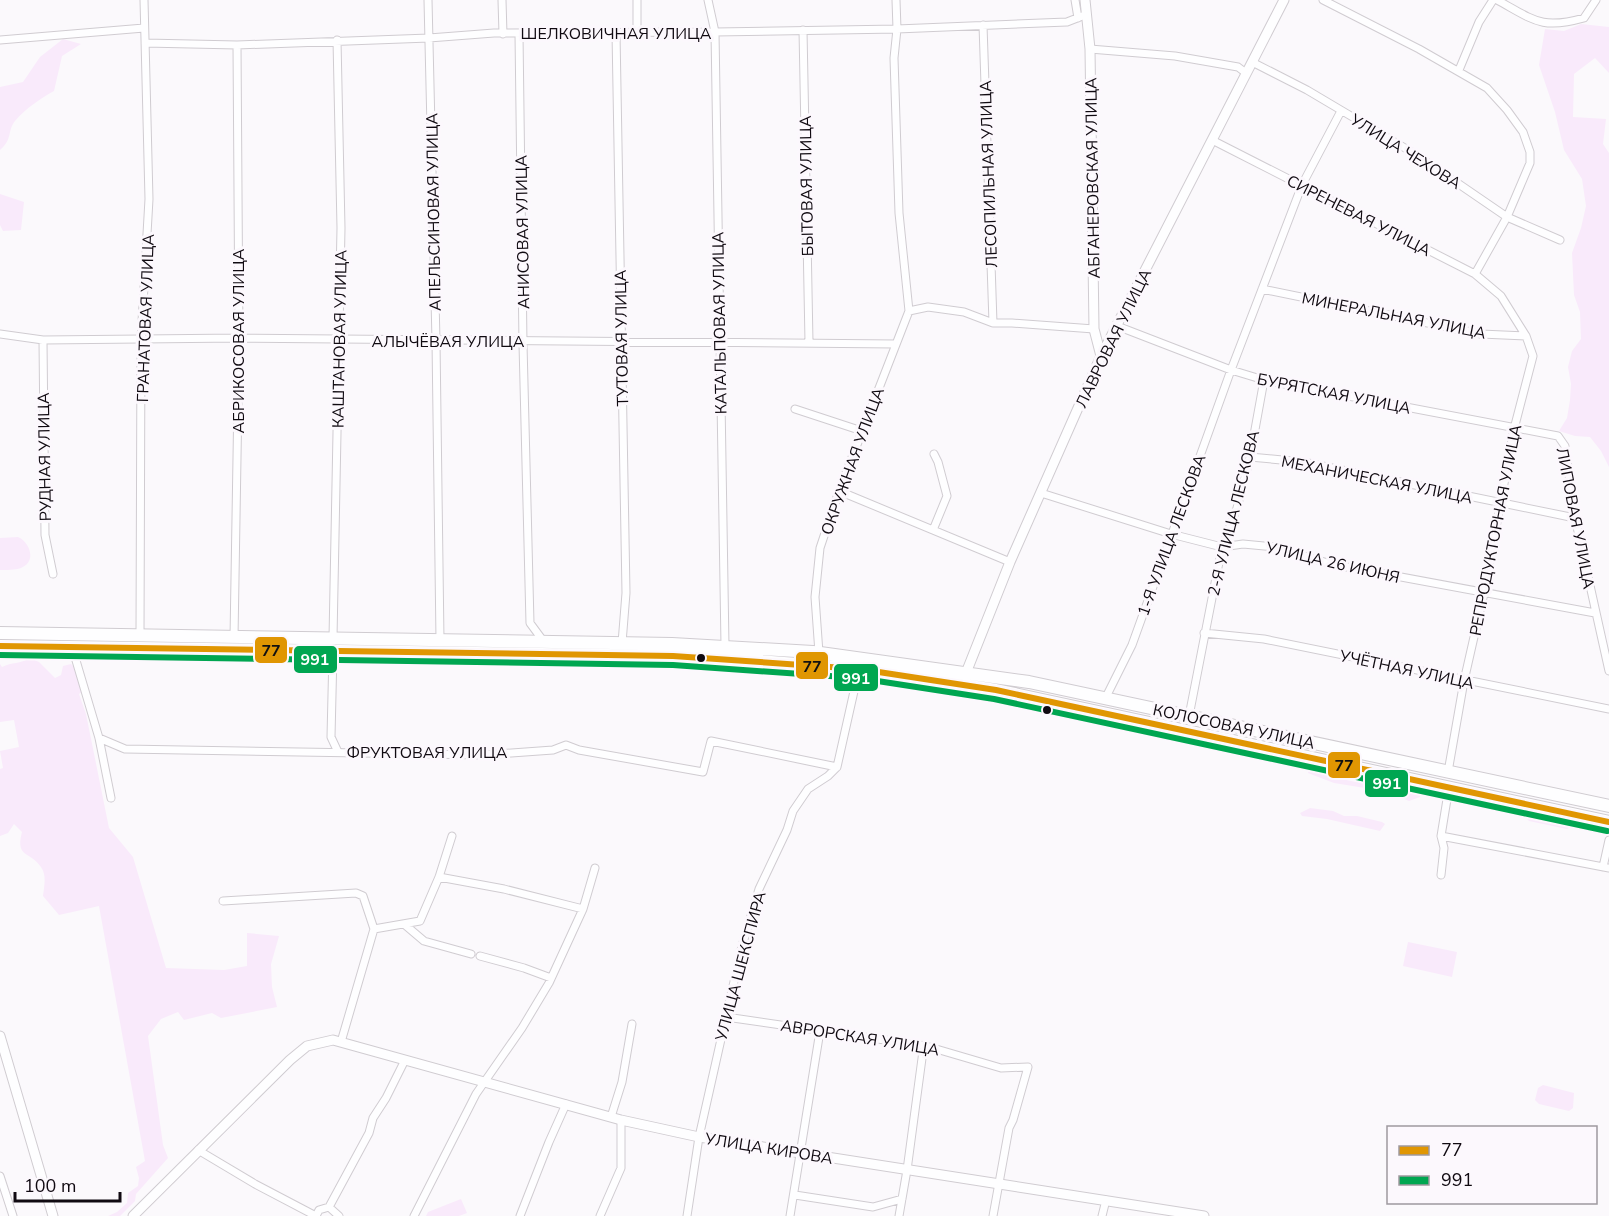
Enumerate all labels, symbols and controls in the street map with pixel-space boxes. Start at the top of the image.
street label: ШЕЛКОВИЧНАЯ УЛИЦА [521,23,712,45]
street label: АБГАНЕРОВСКАЯ УЛИЦА [1080,77,1106,279]
street label: ЛЕСОПИЛЬНАЯ УЛИЦА [975,80,1003,268]
street label: УЛИЦА ЧЕХОВА [1345,108,1465,195]
street label: АПЕЛЬСИНОВАЯ УЛИЦА [421,112,447,311]
street label: БЫТОВАЯ УЛИЦА [795,115,819,257]
street label: АНИСОВАЯ УЛИЦА [511,154,535,309]
street label: СИРЕНЕВАЯ УЛИЦА [1283,170,1435,262]
street label: КАТАЛЬПОВАЯ УЛИЦА [707,231,733,414]
street label: ГРАНАТОВАЯ УЛИЦА [132,233,160,403]
street label: АБРИКОСОВАЯ УЛИЦА [228,248,250,433]
street label: КАШТАНОВАЯ УЛИЦА [327,249,353,428]
street label: ЛАВРОВАЯ УЛИЦА [1071,265,1157,412]
street label: ТУТОВАЯ УЛИЦА [610,269,634,406]
street label: МИНЕРАЛЬНАЯ УЛИЦА [1300,287,1488,345]
street label: АЛЫЧЁВАЯ УЛИЦА [372,331,525,353]
street label: БУРЯТСКАЯ УЛИЦА [1255,368,1413,420]
street label: ОКРУЖНАЯ УЛИЦА [816,384,890,538]
street label: РУДНАЯ УЛИЦА [33,392,57,522]
street label: РЕПРОДУКТОРНАЯ УЛИЦА [1465,422,1527,638]
street label: 2-Я УЛИЦА ЛЕСКОВА [1203,428,1265,599]
street label: ЛИПОВАЯ УЛИЦА [1551,446,1600,591]
street label: 1-Я УЛИЦА ЛЕСКОВА [1132,451,1212,619]
street label: МЕХАНИЧЕСКАЯ УЛИЦА [1279,451,1475,509]
street label: УЛИЦА 26 ИЮНЯ [1263,537,1402,589]
line badge: 77 [254,636,288,664]
text: 77 [261,640,281,662]
line badge: 991 [293,645,338,674]
street label: УЧЁТНАЯ УЛИЦА [1337,645,1476,695]
text: 991 [301,649,329,671]
line badge: 77 [795,651,829,680]
unlabelled marker [695,652,707,664]
text: 77 [802,656,822,678]
line badge: 991 [833,663,879,692]
text: 991 [842,668,870,690]
street label: КОЛОСОВАЯ УЛИЦА [1151,699,1317,755]
unlabelled marker [1041,704,1053,716]
street label: ФРУКТОВАЯ УЛИЦА [347,742,508,764]
line badge: 77 [1327,751,1361,779]
text: 77 [1334,755,1354,777]
line badge: 991 [1364,769,1409,798]
text: 991 [1373,773,1401,795]
street label: УЛИЦА ШЕКСПИРА [710,889,772,1044]
street label: АВРОРСКАЯ УЛИЦА [779,1015,941,1061]
legend [1387,1126,1597,1204]
street label: УЛИЦА КИРОВА [702,1128,835,1170]
text: 77 [1441,1138,1463,1162]
scale bar [15,1165,120,1203]
text: 991 [1441,1168,1473,1192]
text: 100 m [24,1174,76,1198]

